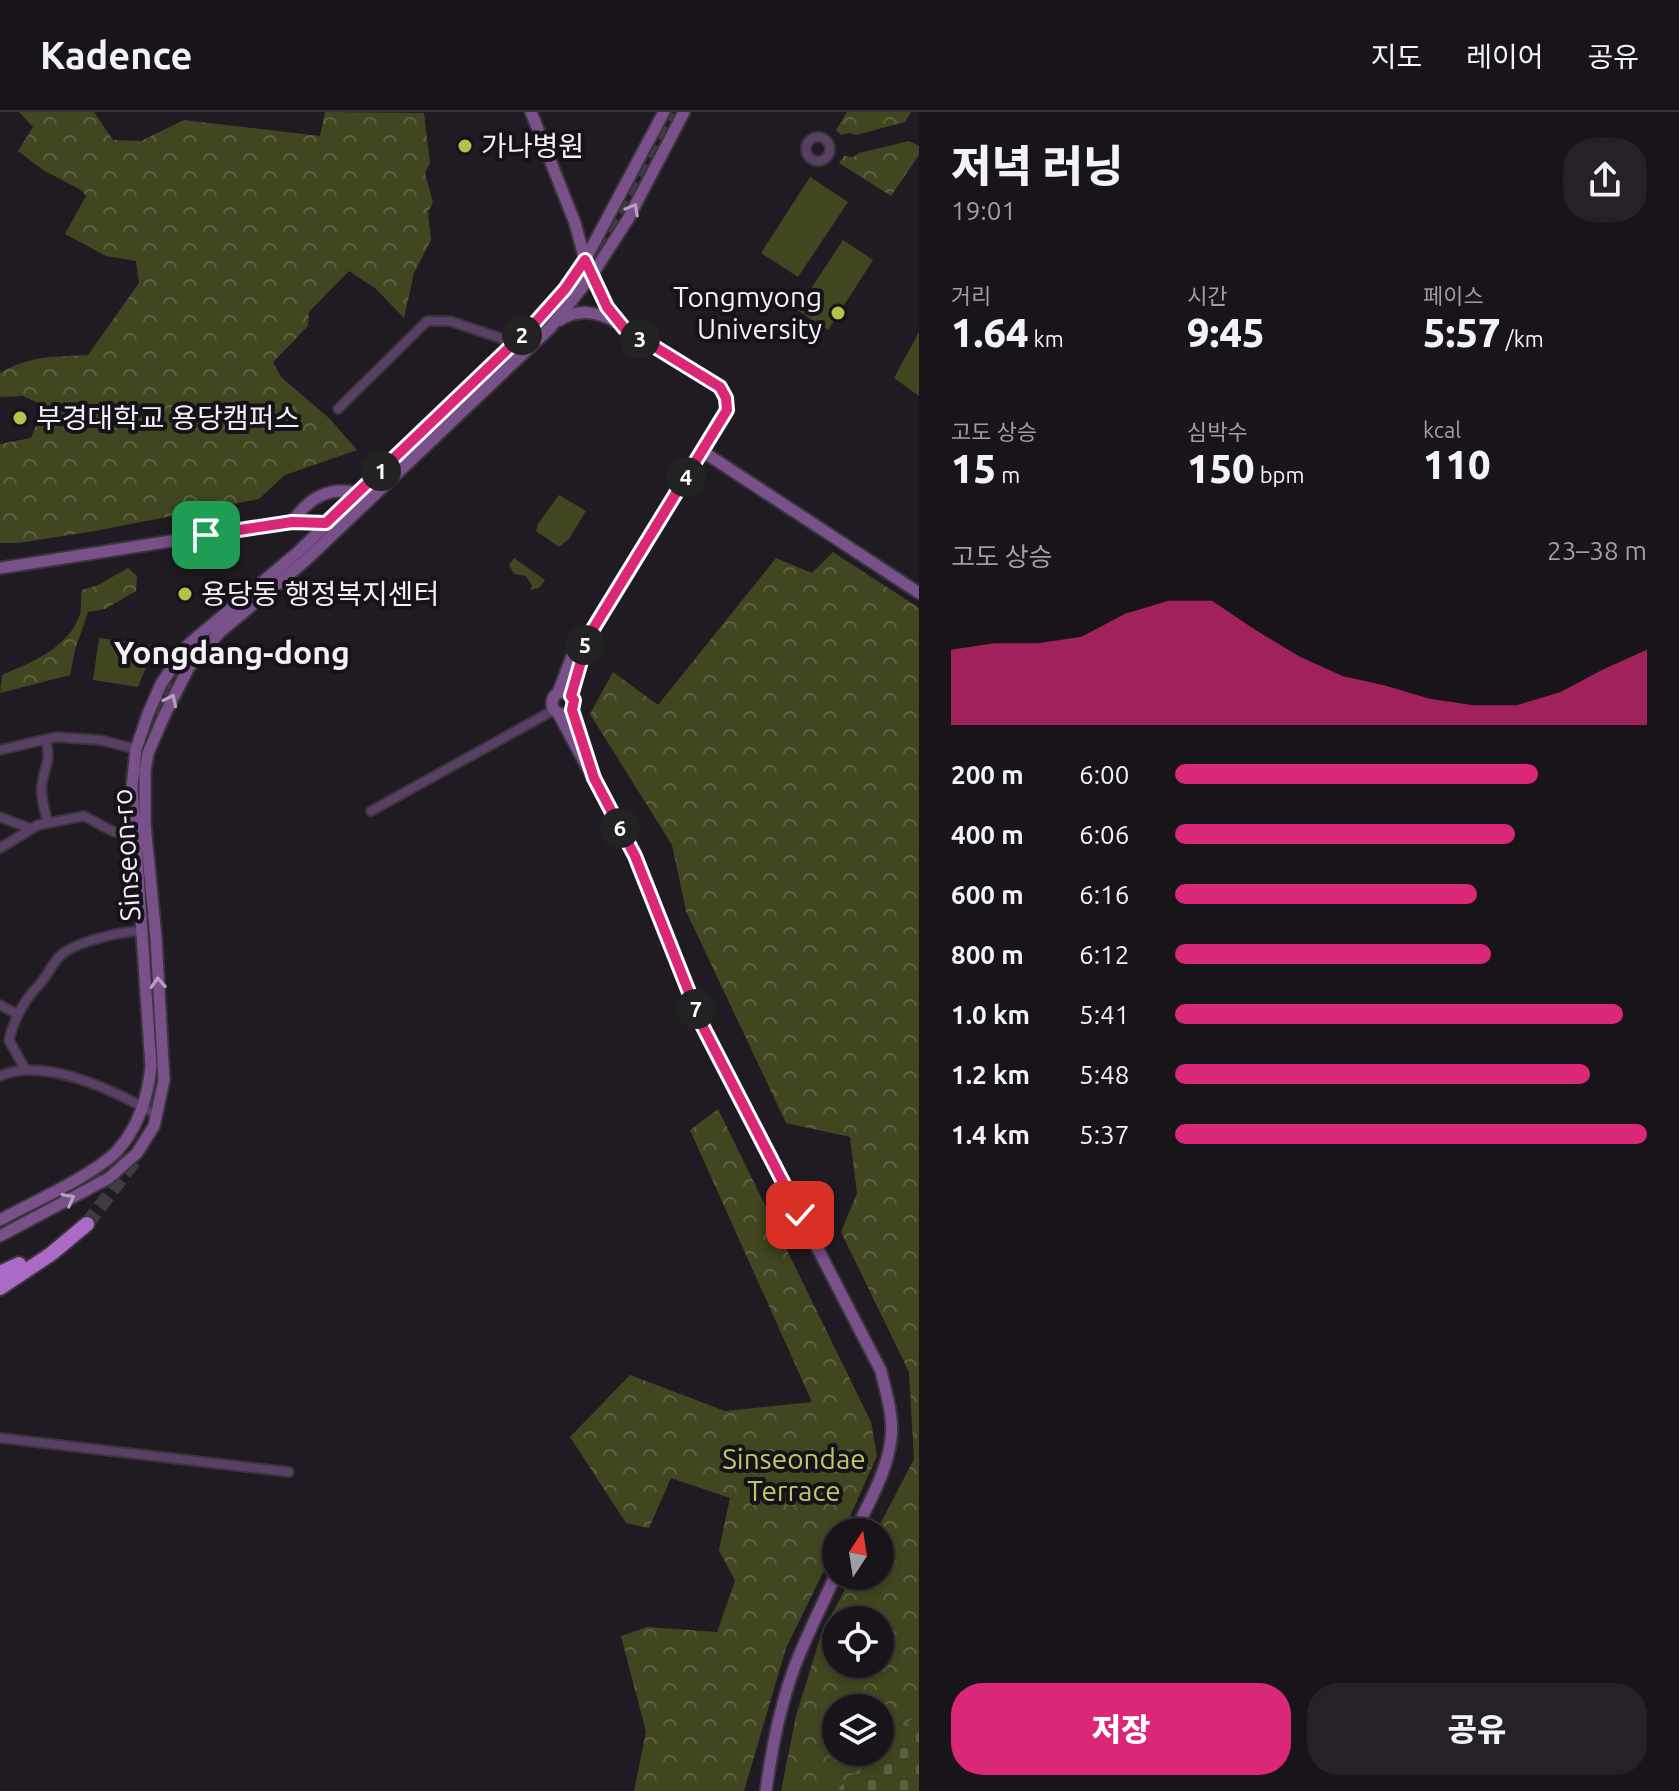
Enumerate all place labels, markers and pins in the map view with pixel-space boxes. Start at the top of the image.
place label: 가나병원 [481,130,584,161]
marker: 가나병원 [456,137,474,155]
place label: Tongmyong University [673,281,822,344]
marker: Tongmyong University [829,304,847,322]
pin: 2 [502,315,542,355]
pin: 3 [620,319,660,359]
place label: 부경대학교 용당캠퍼스 [36,402,300,433]
marker: 부경대학교 용당캠퍼스 [11,409,29,427]
pin: 1 [361,451,401,491]
pin: 4 [666,457,706,497]
pin [172,501,240,569]
place label: 용당동 행정복지센터 [201,578,439,609]
marker: 용당동 행정복지센터 [176,585,194,603]
pin: 5 [565,625,605,665]
pin: 6 [600,808,640,848]
pin: 7 [676,989,716,1029]
pin [766,1181,834,1249]

